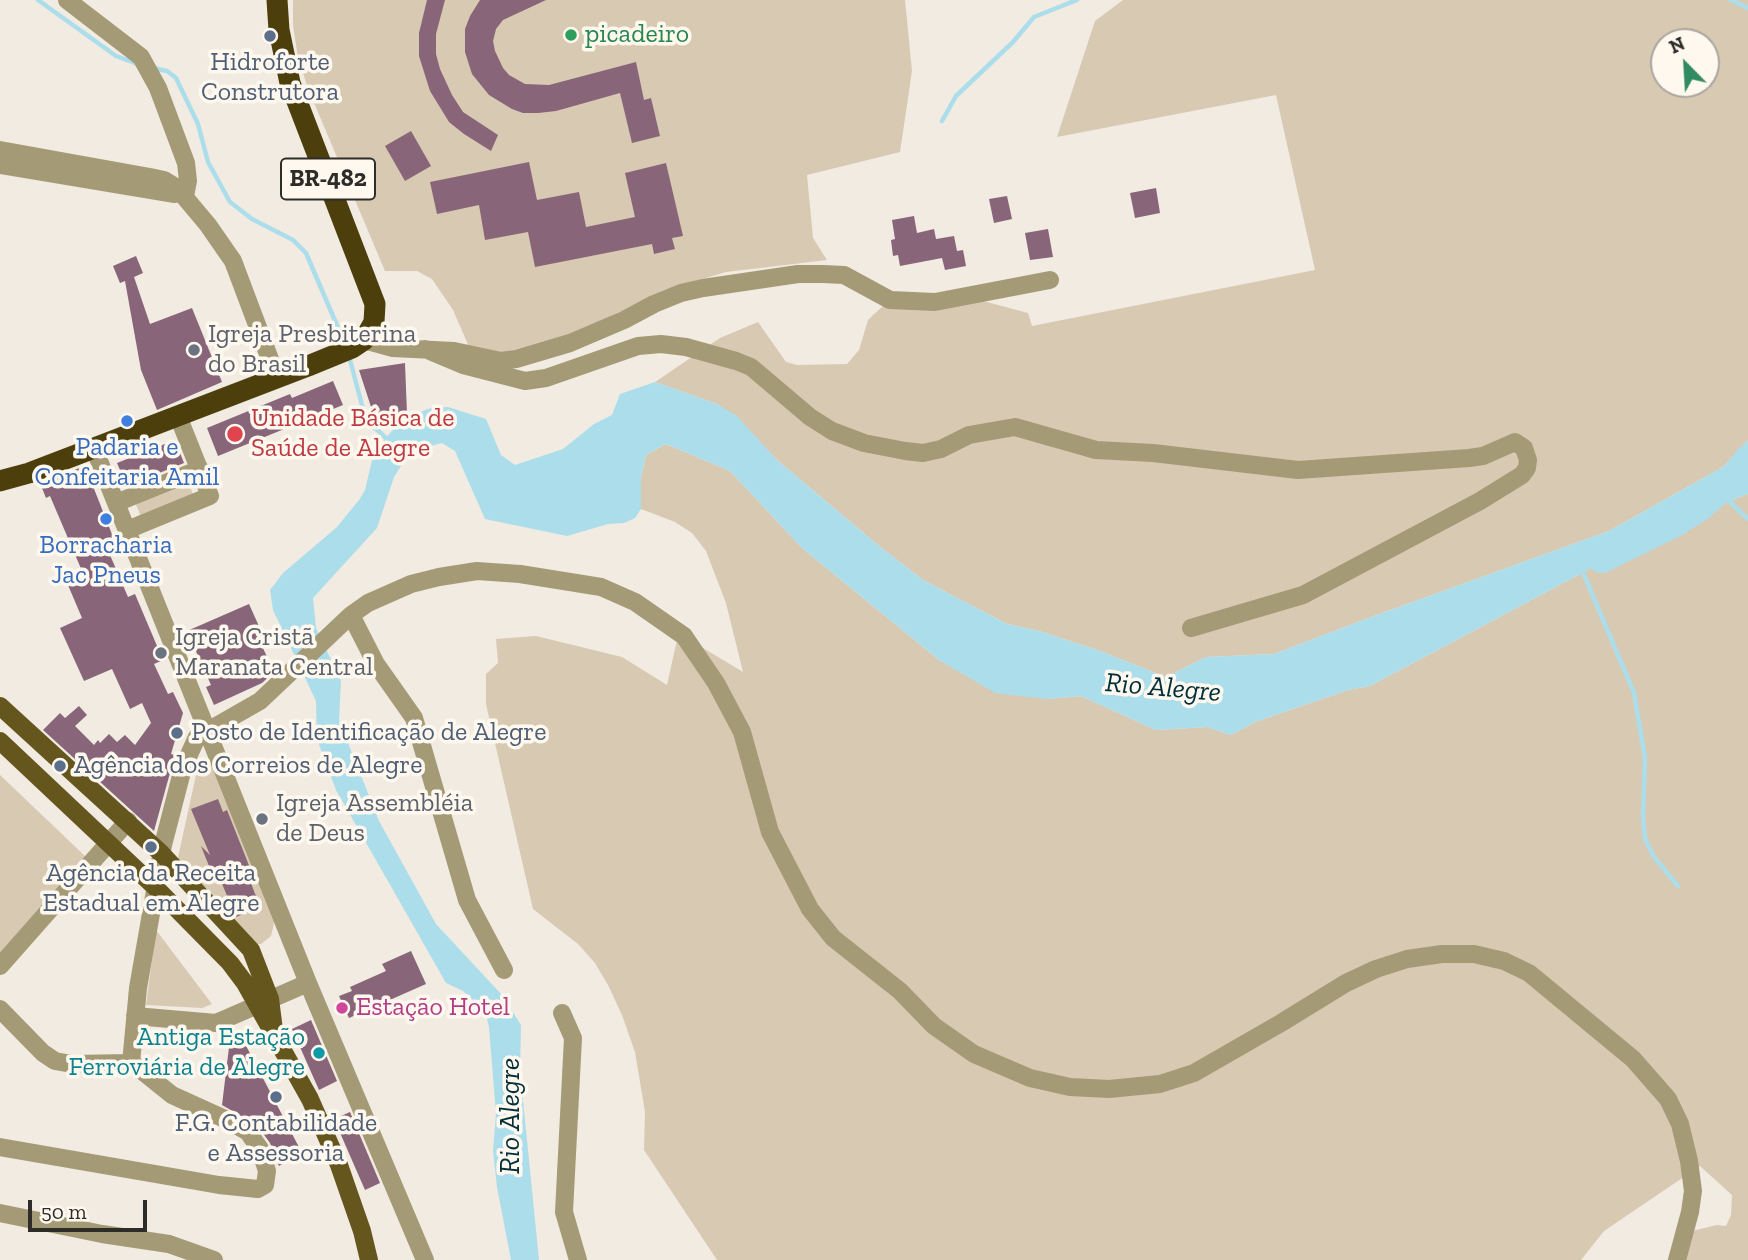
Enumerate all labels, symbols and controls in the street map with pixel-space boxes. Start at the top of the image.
place label: picadeiro [585,19,689,51]
marker: picadeiro [563,27,579,43]
marker: Hidroforte Construtora [262,28,278,44]
north arrow [1650,28,1720,98]
text: N [1666,32,1688,59]
place label: Hidroforte Construtora [201,47,339,108]
road number: BR-482 [281,159,375,200]
place label: Igreja Presbiterina do Brasil [208,319,416,380]
marker: Igreja Presbiterina do Brasil [186,342,202,358]
place label: Unidade Básica de Saúde de Alegre [251,403,454,464]
marker: Padaria e Confeitaria Amil [119,413,135,429]
marker: Unidade Básica de Saúde de Alegre [225,424,245,444]
place label: Padaria e Confeitaria Amil [35,432,219,494]
marker: Borracharia Jac Pneus [98,511,114,527]
place label: Borracharia Jac Pneus [39,530,173,592]
place label: Igreja Cristã Maranata Central [175,622,373,684]
marker: Igreja Cristã Maranata Central [153,645,169,661]
water label: Rio Alegre [1104,666,1222,710]
place label: Posto de Identificação de Alegre [191,717,546,749]
marker: Posto de Identificação de Alegre [169,725,185,741]
place label: Agência dos Correios de Alegre [74,750,422,782]
marker: Agência dos Correios de Alegre [52,758,68,774]
place label: Igreja Assembléia de Deus [276,788,473,850]
marker: Igreja Assembléia de Deus [254,811,270,827]
marker: Agência da Receita Estadual em Alegre [143,839,159,855]
place label: Agência da Receita Estadual em Alegre [42,858,260,920]
place label: Estação Hotel [356,992,510,1024]
marker: Estação Hotel [334,1000,350,1016]
place label: Antiga Estação Ferroviária de Alegre [69,1022,305,1084]
marker: Antiga Estação Ferroviária de Alegre [311,1045,327,1061]
water label: Rio Alegre [494,1058,528,1174]
marker: F.G. Contabilidade e Assessoria [268,1089,284,1105]
place label: F.G. Contabilidade e Assessoria [175,1108,377,1170]
scale bar [32,1186,150,1230]
text: 50 m [41,1199,87,1224]

